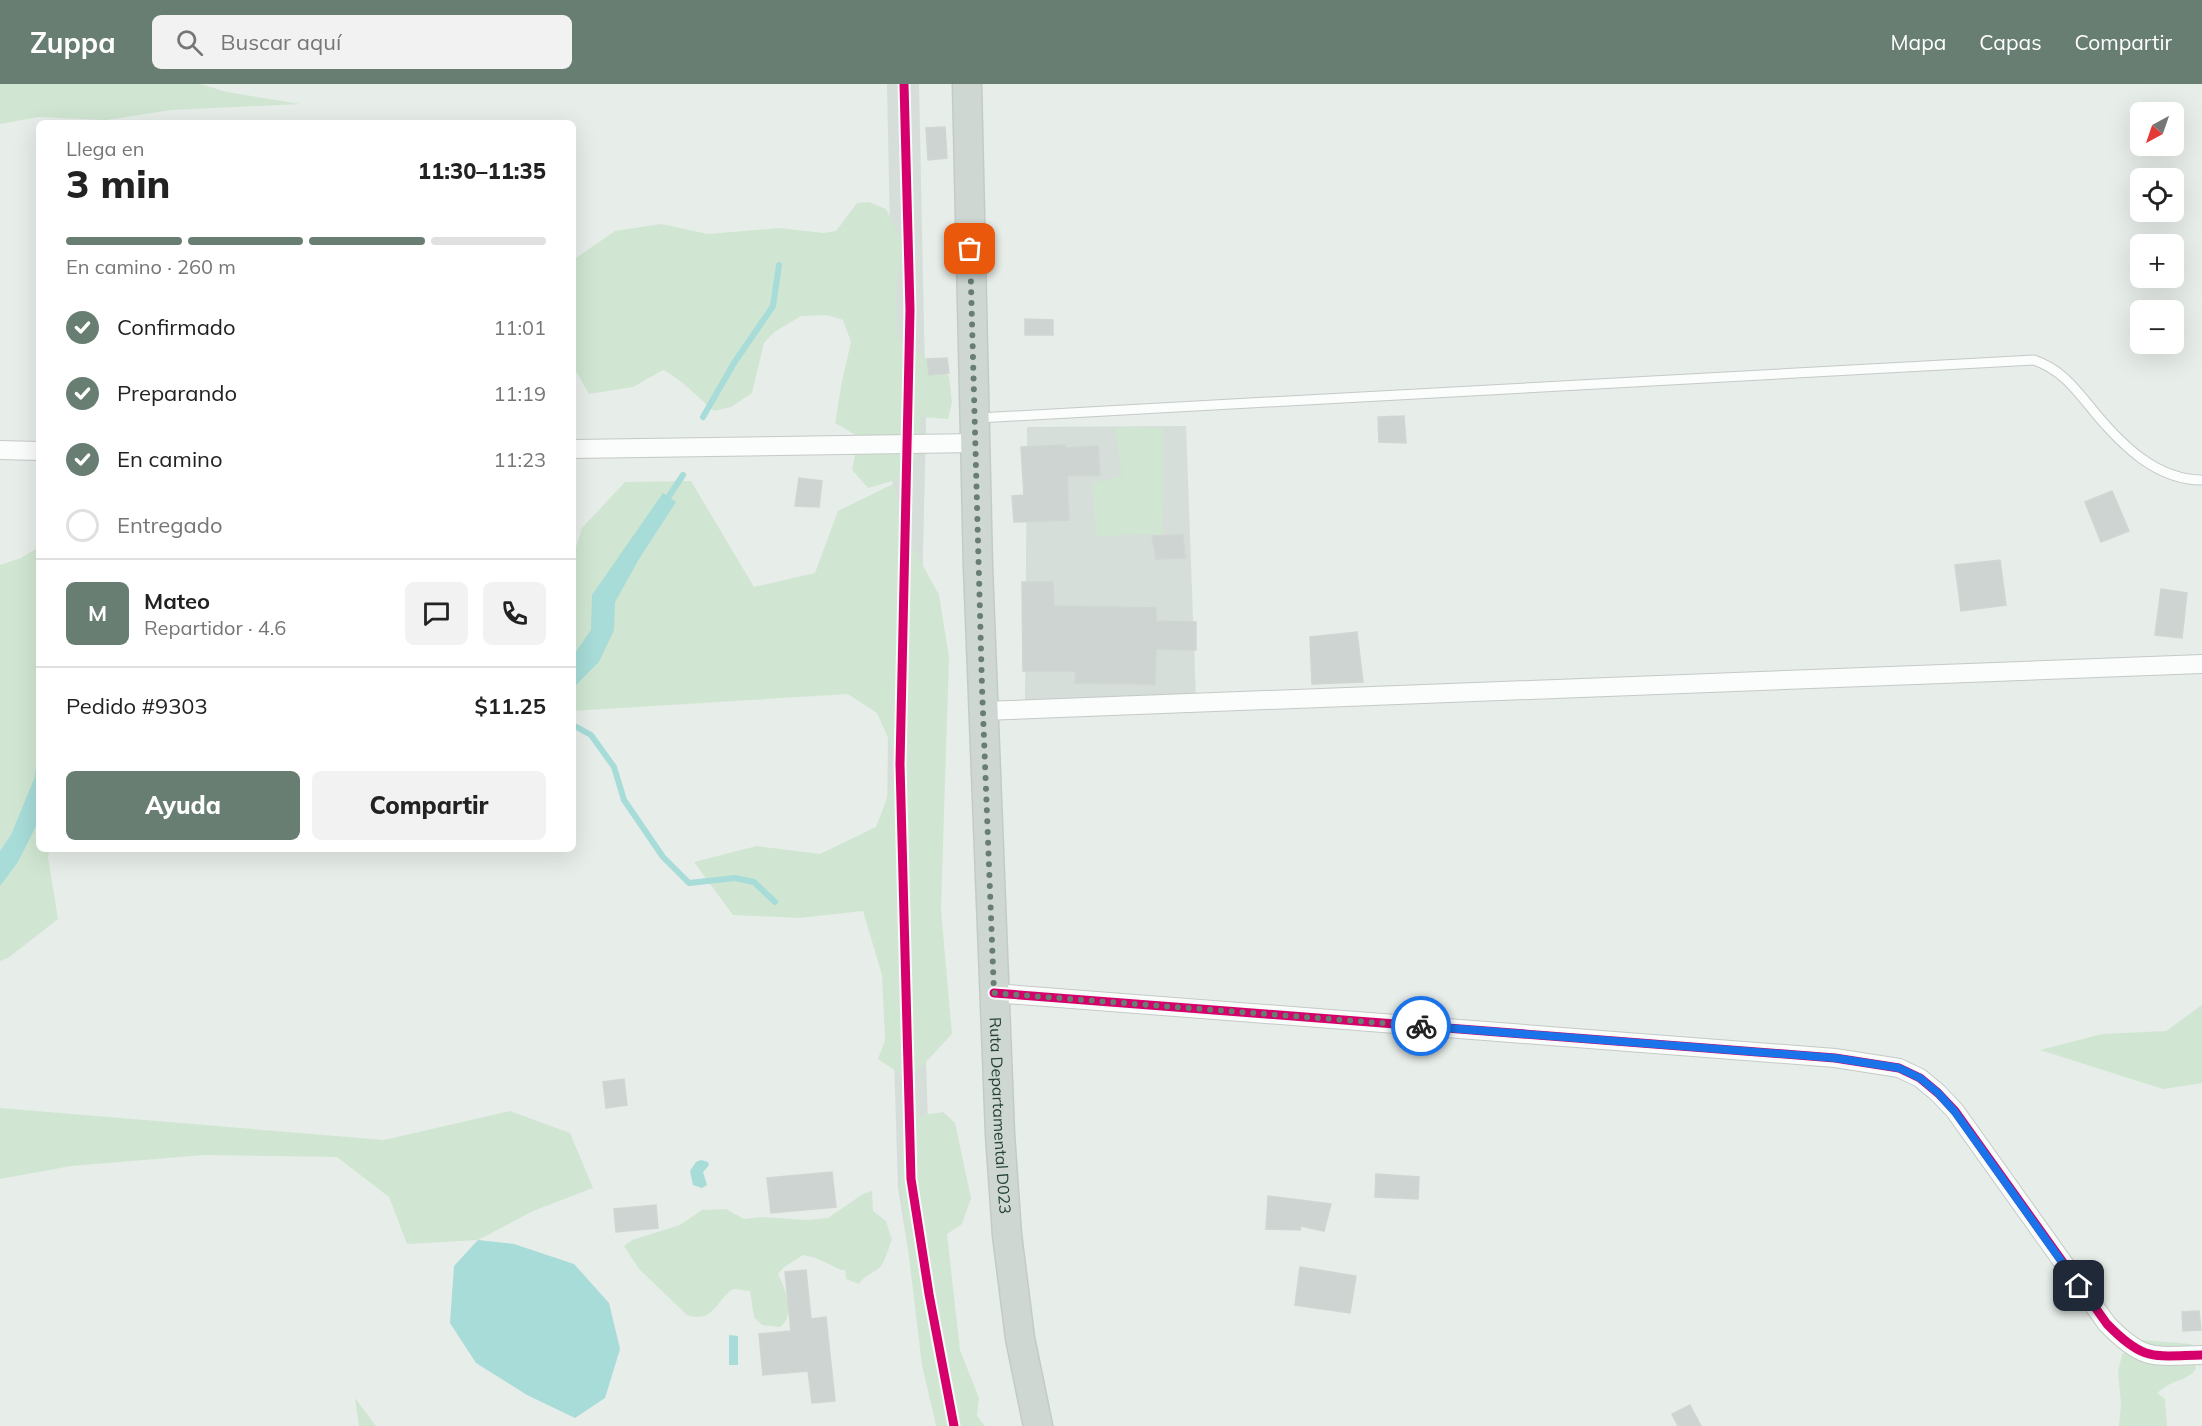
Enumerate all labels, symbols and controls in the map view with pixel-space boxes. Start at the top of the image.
search box [152,15,572,69]
text: Zuppa [30,25,116,60]
icon: search [173,26,206,59]
text: Buscar aquí [221,28,341,56]
text: Mapa [1891,29,1946,55]
text: Capas [1979,29,2042,55]
text: Compartir [2075,29,2172,55]
north arrow [2130,102,2184,156]
map controls [2130,102,2184,354]
text: Llega en [66,136,144,161]
text: 11:30–11:35 [418,157,546,185]
text: 3 min [66,159,171,208]
button: locate [2130,168,2184,222]
pin [944,223,995,274]
icon: bag [953,232,986,265]
button: + [2130,234,2184,288]
text: En camino · 260 m [66,254,236,279]
button: − [2130,300,2184,354]
icon: check [66,311,99,344]
text: Confirmado [117,313,236,341]
text: 11:01 [493,315,546,340]
icon: check [66,377,99,410]
text: Preparando [117,379,237,407]
text: 11:19 [493,381,546,406]
icon: check [66,443,99,476]
text: En camino [117,445,223,473]
text: 11:23 [493,447,546,472]
text: Entregado [117,511,223,539]
button: chat [405,582,468,645]
button: phone [483,582,546,645]
text: Mateo [144,587,210,615]
text: M [88,599,107,627]
text: Repartidor · 4.6 [144,615,286,640]
text: Pedido #9303 [66,692,208,720]
text: $11.25 [475,692,546,720]
button: Ayuda [66,771,300,840]
button: Compartir [312,771,546,840]
courier [1391,996,1451,1056]
icon: bike [1405,1010,1438,1043]
street label: Ruta Departamental D023 [985,1017,1016,1215]
pin [2053,1260,2104,1311]
icon: home [2062,1269,2095,1302]

